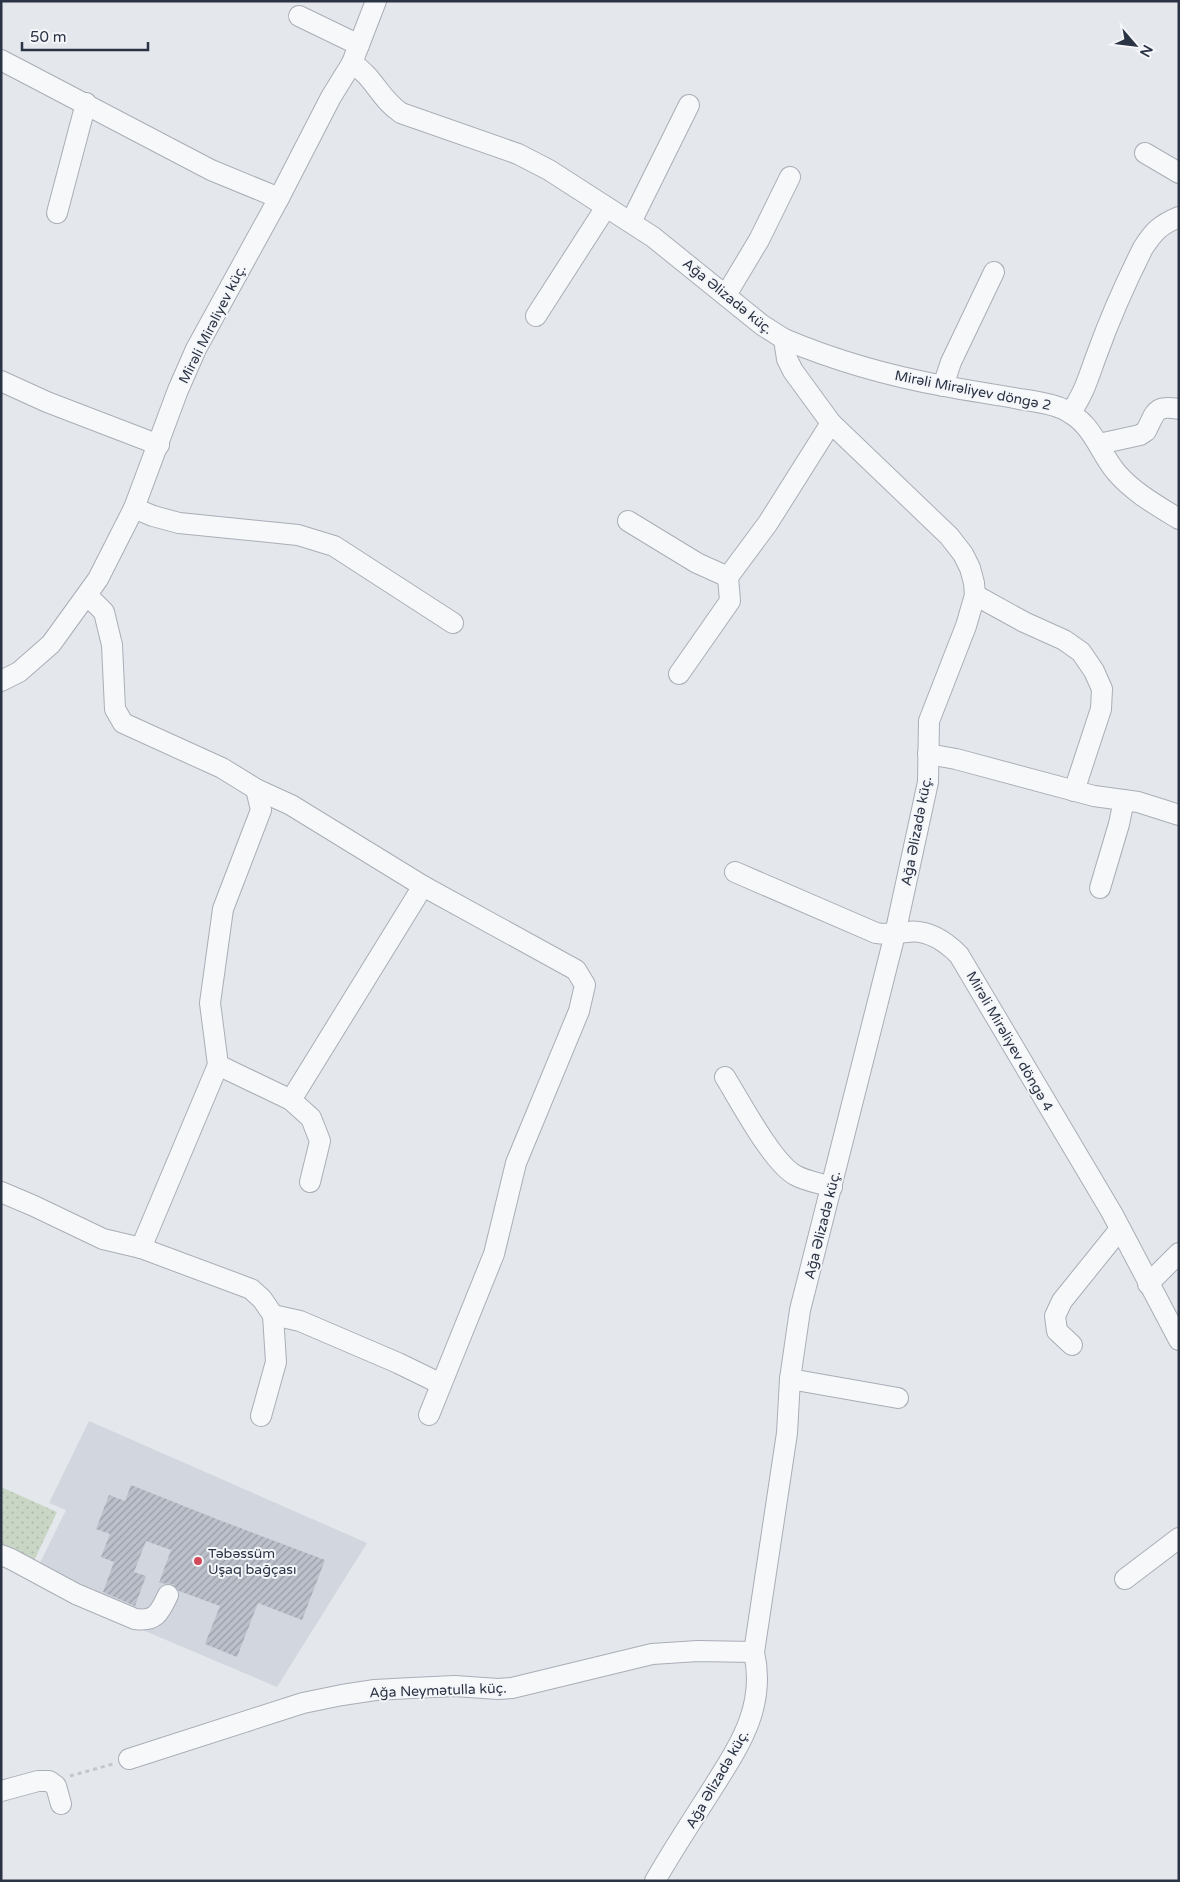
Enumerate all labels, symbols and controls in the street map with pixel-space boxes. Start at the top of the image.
scale bar [22,20,149,52]
north arrow [1110,20,1160,70]
text: 50 m [30,28,67,46]
text: N [1136,42,1156,60]
street label: Ağa Əlizadə küç. [679,255,776,338]
street label: Mirəli Mirəliyev küç. [175,262,250,386]
street label: Mirəli Mirəliyev döngə 2 [893,367,1053,414]
street label: Ağa Əlizadə küç. [898,775,935,887]
street label: Mirəli Mirəliyev döngə 4 [962,968,1057,1114]
street label: Ağa Əlizadə küç. [801,1169,844,1281]
place label: Təbəssüm Uşaq bağçası [208,1545,297,1578]
marker: Təbəssüm Uşaq bağçası [192,1555,204,1567]
street label: Ağa Neymətulla küç. [369,1680,507,1701]
street label: Ağa Əlizadə küç. [682,1727,753,1832]

